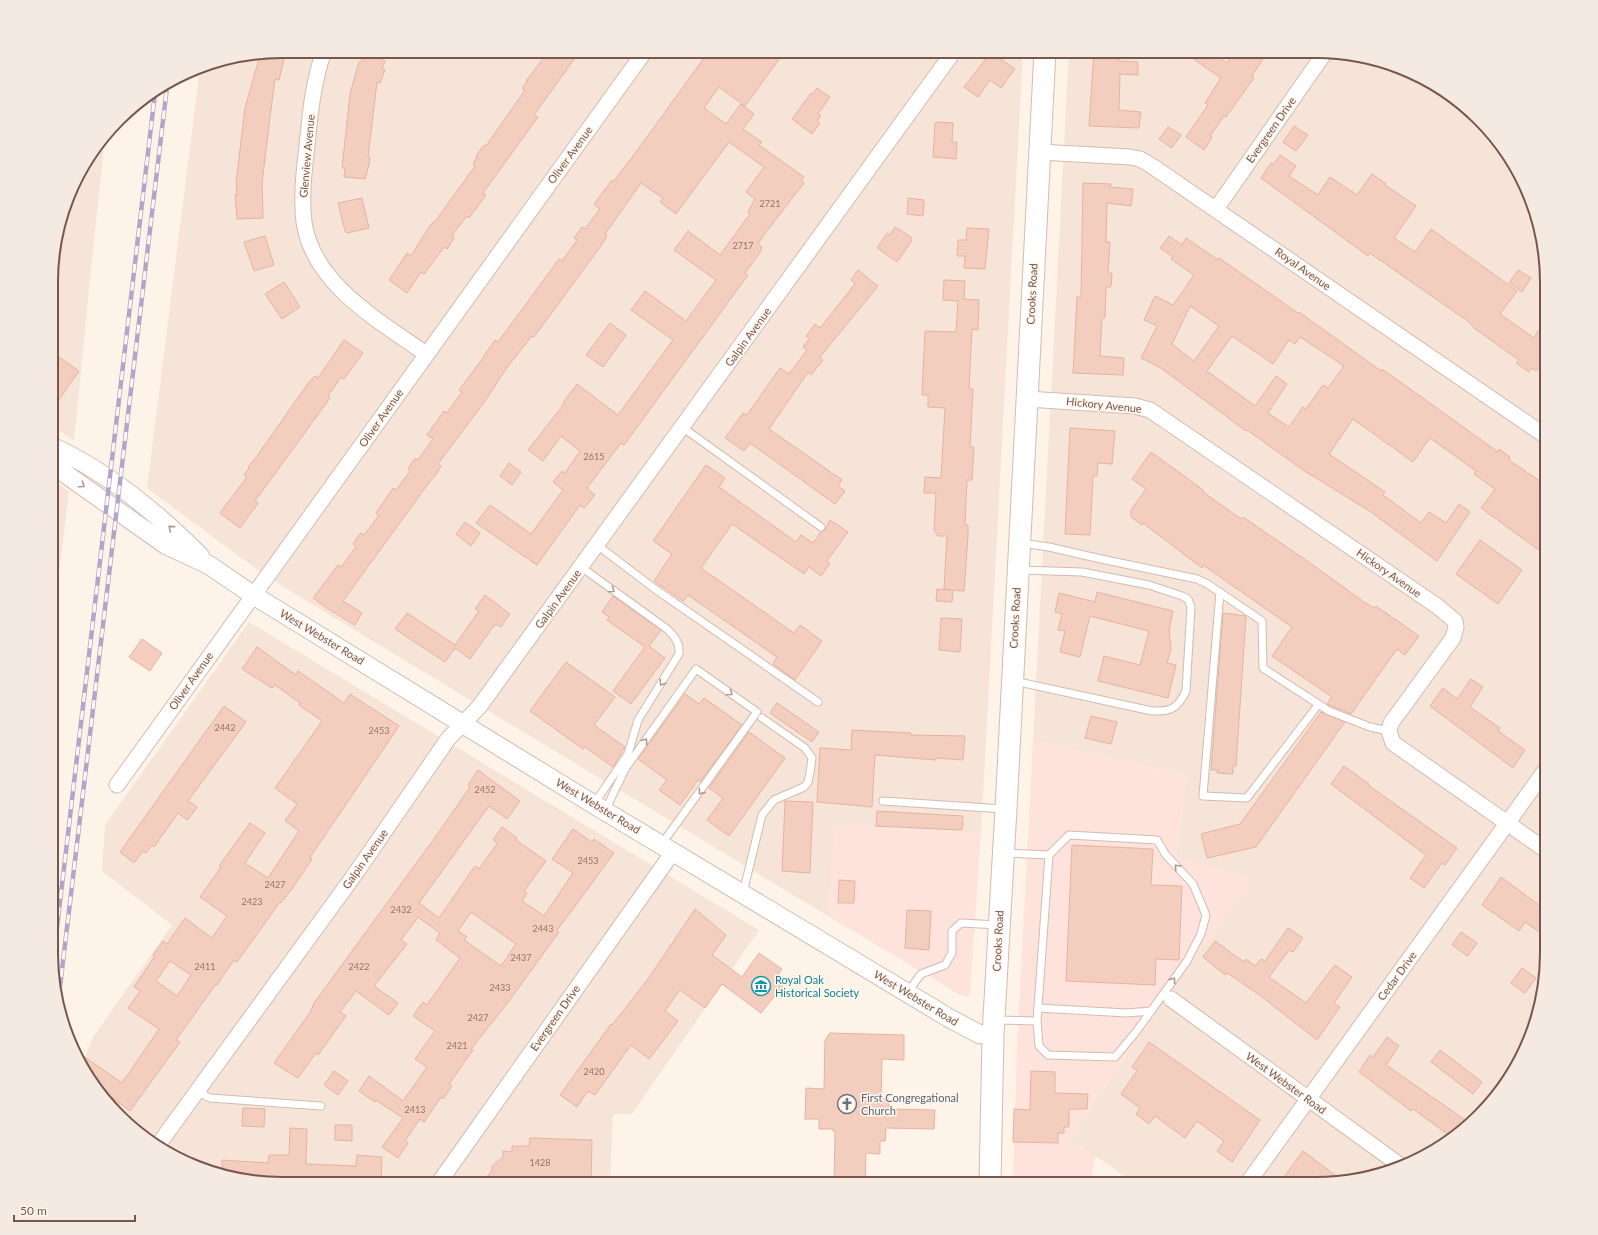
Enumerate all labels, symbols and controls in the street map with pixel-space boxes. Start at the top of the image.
street label: Evergreen Drive [1243,94,1298,165]
street label: Glenview Avenue [296,113,317,198]
street label: Oliver Avenue [544,123,595,186]
house number: 2721 [760,198,780,209]
house number: 2717 [733,240,753,251]
street label: Royal Avenue [1273,245,1334,293]
street label: Crooks Road [1023,263,1040,325]
street label: Galpin Avenue [722,304,774,369]
street label: Oliver Avenue [356,386,405,449]
street label: Hickory Avenue [1066,394,1143,415]
house number: 2615 [584,451,604,462]
one-way arrow [77,480,84,487]
one-way arrow [168,525,176,532]
street label: Hickory Avenue [1354,545,1424,600]
street label: Galpin Avenue [532,566,584,631]
one-way arrow [608,585,615,593]
street label: Crooks Road [1006,587,1023,649]
street label: West Webster Road [278,606,367,667]
street label: Oliver Avenue [166,649,215,712]
one-way arrow [659,679,667,686]
one-way arrow [726,688,733,695]
house number: 2442 [215,722,235,733]
house number: 2453 [369,725,389,736]
one-way arrow [640,738,648,745]
street label: West Webster Road [554,775,643,836]
house number: 2452 [475,784,495,795]
one-way arrow [698,787,705,794]
street label: Galpin Avenue [339,826,390,891]
house number: 2453 [578,855,598,866]
one-way arrow [1174,864,1182,872]
house number: 2427 [265,879,285,890]
house number: 2423 [242,896,262,907]
house number: 2432 [391,904,411,915]
street label: Crooks Road [989,910,1006,972]
house number: 2443 [533,923,553,934]
street label: Cedar Drive [1374,948,1419,1003]
house number: 2437 [511,952,531,963]
house number: 2411 [195,961,215,972]
house number: 2422 [349,961,369,972]
street label: West Webster Road [872,967,961,1028]
place label: Royal Oak Historical Society [775,973,859,999]
museum icon: Royal Oak Historical Society [750,975,772,997]
one-way arrow [1169,977,1176,984]
house number: 2433 [490,982,510,993]
street label: Evergreen Drive [527,982,582,1053]
house number: 2427 [468,1012,488,1023]
house number: 2421 [447,1040,467,1051]
street label: West Webster Road [1244,1049,1329,1116]
house number: 2420 [584,1066,604,1077]
place label: First Congregational Church [861,1091,959,1117]
church icon: First Congregational Church [836,1093,858,1115]
house number: 2413 [405,1104,425,1115]
house number: 1428 [530,1157,550,1168]
scale bar [14,1197,135,1223]
text: 50 m [20,1203,47,1218]

